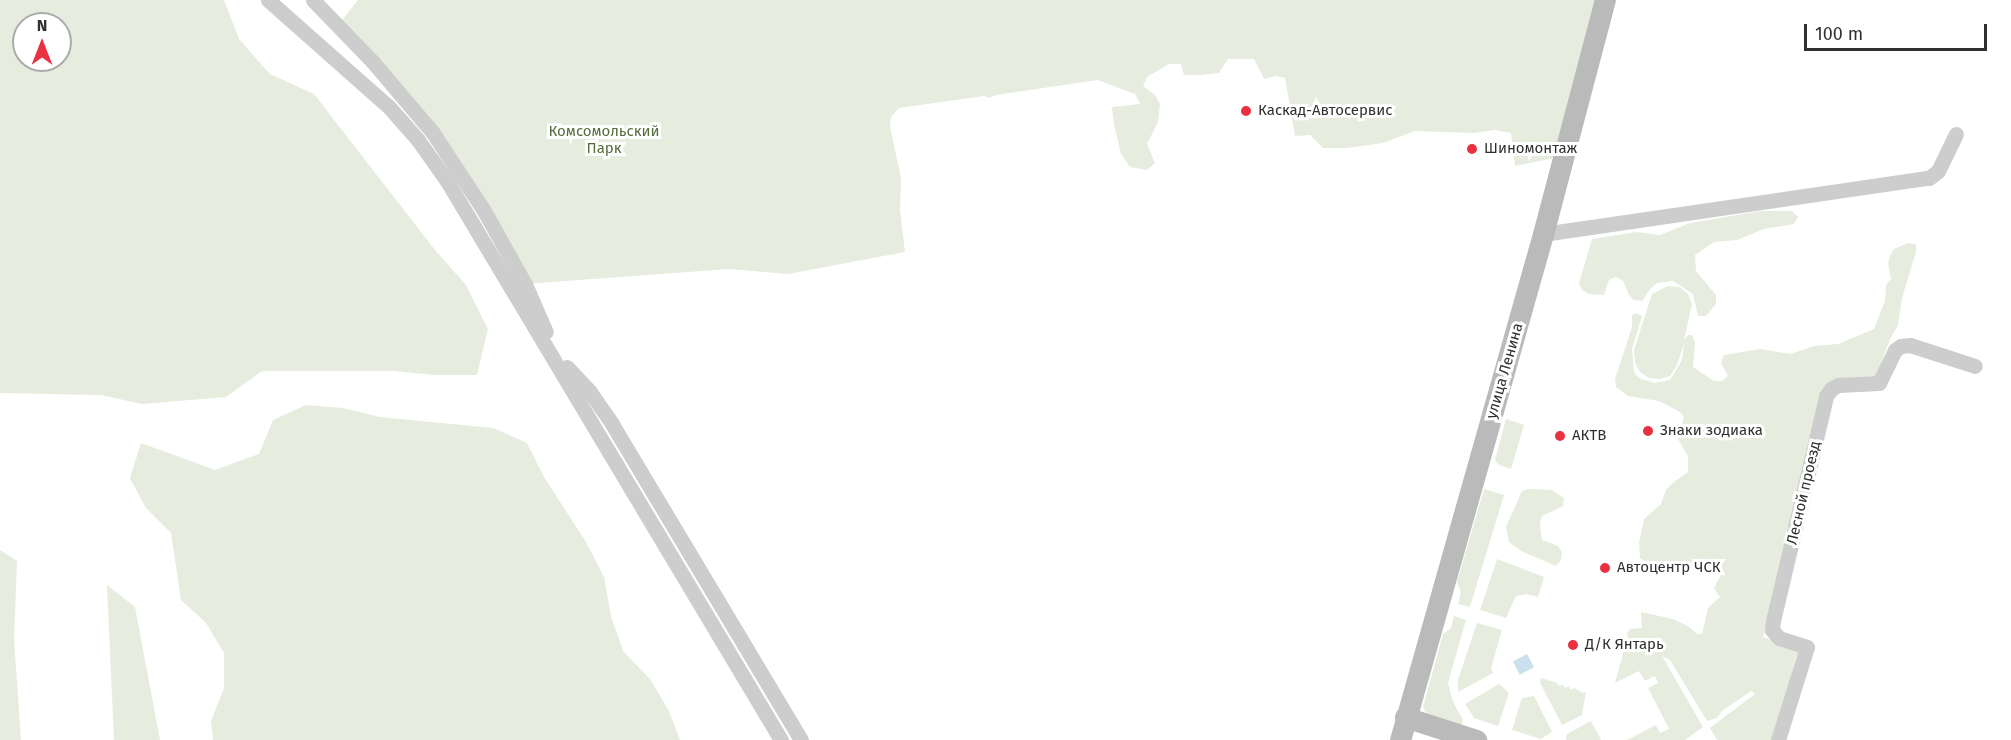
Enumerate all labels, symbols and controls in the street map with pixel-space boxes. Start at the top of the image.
north arrow [12,12,72,72]
scale bar [1807,12,1990,50]
text: N [37,16,47,35]
text: 100 m [1815,23,1863,45]
place label: Каскад-Автосервис [1258,102,1392,120]
marker: Каскад-Автосервис [1239,104,1253,118]
park label: Комсомольский Парк [548,122,660,157]
place label: Шиномонтаж [1484,140,1577,158]
marker: Шиномонтаж [1465,142,1479,156]
street label: улица Ленина [1483,321,1527,421]
place label: Знаки зодиака [1660,422,1763,440]
marker: Знаки зодиака [1641,424,1655,438]
place label: АКТВ [1572,427,1606,445]
marker: АКТВ [1553,429,1567,443]
street label: Лесной проезд [1783,439,1825,547]
place label: Автоцентр ЧСК [1617,559,1721,577]
marker: Автоцентр ЧСК [1598,561,1612,575]
place label: Д/К Янтарь [1585,636,1664,654]
marker: Д/К Янтарь [1566,638,1580,652]

